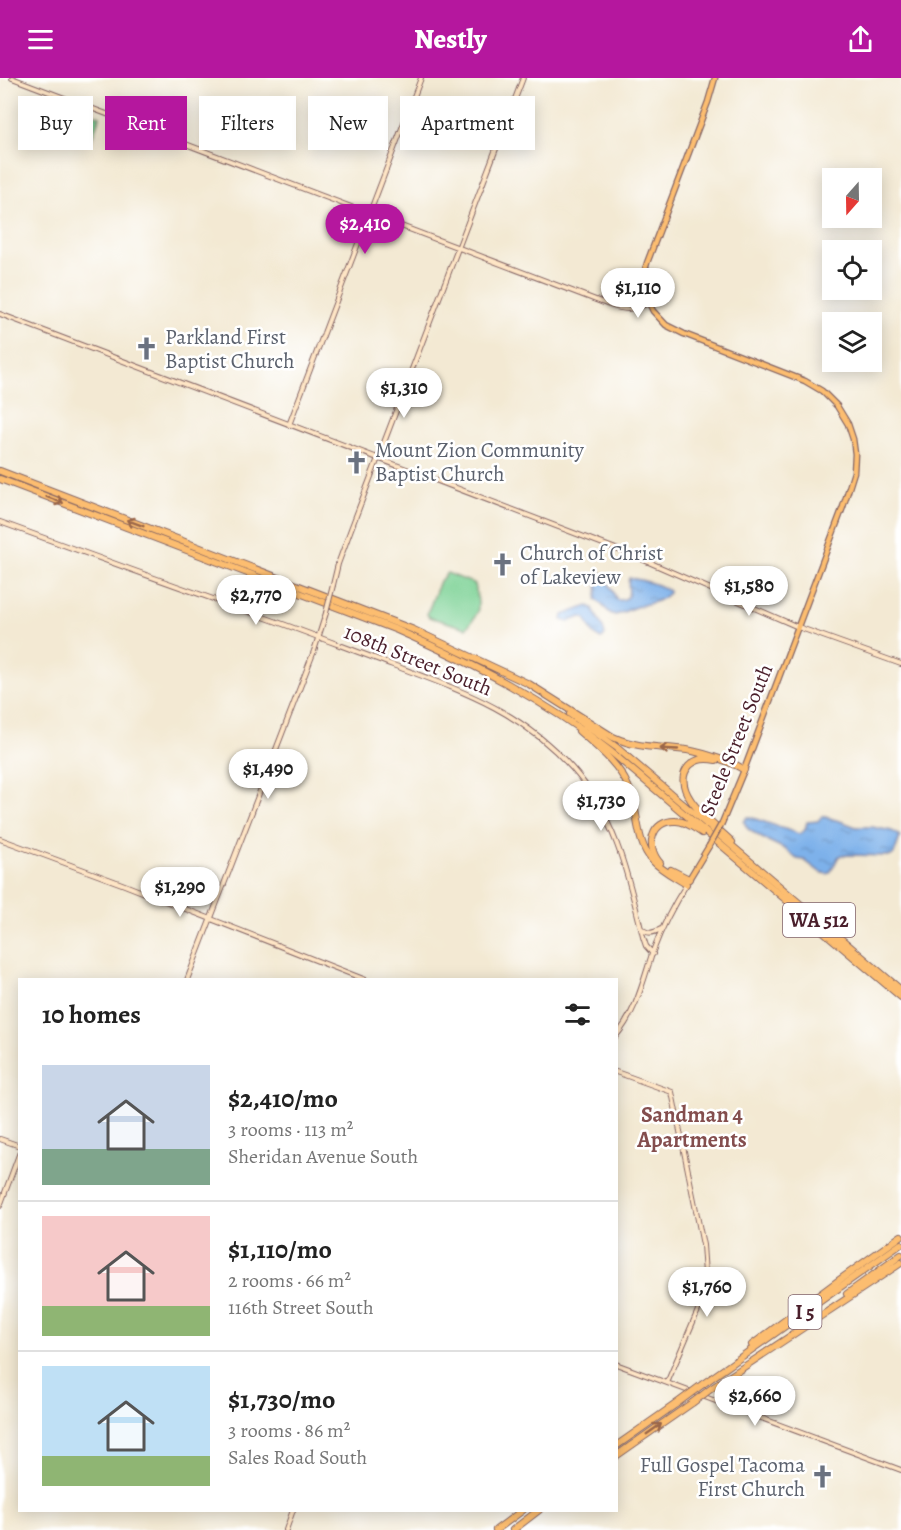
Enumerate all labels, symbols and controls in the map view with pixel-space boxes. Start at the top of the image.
text: Nestly [414,21,487,57]
icon: menu [24,23,57,56]
icon: share [844,23,877,56]
chip: Buy [18,96,93,150]
chip: Rent [105,96,187,150]
chip: Filters [199,96,296,150]
chip: New [308,96,388,150]
chip: Apartment [400,96,535,150]
north arrow [822,168,882,228]
map controls [822,168,882,372]
pin: $2,410 [316,204,414,255]
text: $2,410 [340,210,390,237]
button: locate [822,240,882,300]
pin: $1,110 [589,268,687,319]
text: $1,110 [615,274,661,301]
button: layers [822,312,882,372]
place label: Parkland First Baptist Church [165,323,294,375]
church icon: Parkland First Baptist Church [134,336,160,362]
pin: $1,310 [355,368,453,419]
text: $1,310 [380,374,428,401]
place label: Mount Zion Community Baptist Church [375,436,585,488]
church icon: Mount Zion Community Baptist Church [344,449,370,475]
one-way arrow [45,496,63,507]
one-way arrow [127,517,145,528]
place label: Church of Christ of Lakeview [520,539,663,591]
church icon: Church of Christ of Lakeview [489,552,515,578]
pin: $1,580 [700,566,798,617]
text: $1,580 [724,572,774,599]
pin: $2,770 [207,575,305,626]
text: $2,770 [230,581,282,608]
street label: 108th Street South [340,618,496,702]
street label: Steele Street South [693,660,779,820]
one-way arrow [659,743,679,754]
pin: $1,490 [219,749,317,800]
text: $1,490 [243,755,293,782]
pin: $1,730 [552,781,650,832]
text: $1,730 [576,787,626,814]
pin: $1,290 [131,867,229,918]
text: $1,290 [155,873,205,900]
road number: WA 512 [783,903,855,937]
text: 10 homes [42,997,141,1032]
icon: filters [561,998,594,1031]
text: $2,410/mo [228,1081,338,1116]
icon: home [90,1089,162,1161]
district label: Sandman 4 Apartments [636,1100,747,1155]
text: 3 rooms · 113 m² [228,1116,353,1143]
text: Sheridan Avenue South [228,1143,418,1170]
text: $1,110/mo [228,1232,332,1267]
icon: home [90,1240,162,1312]
text: 2 rooms · 66 m² [228,1267,351,1294]
pin: $1,760 [658,1267,756,1318]
text: $1,760 [682,1273,732,1300]
text: 116th Street South [228,1294,374,1321]
road number: I 5 [788,1295,822,1329]
pin: $2,660 [706,1376,804,1427]
text: $1,730/mo [228,1382,336,1417]
text: $2,660 [728,1382,782,1409]
icon: home [90,1390,162,1462]
text: 3 rooms · 86 m² [228,1417,350,1444]
one-way arrow [646,1423,662,1435]
text: Sales Road South [228,1444,367,1471]
place label: Full Gospel Tacoma First Church [640,1451,805,1503]
church icon: Full Gospel Tacoma First Church [810,1464,836,1490]

